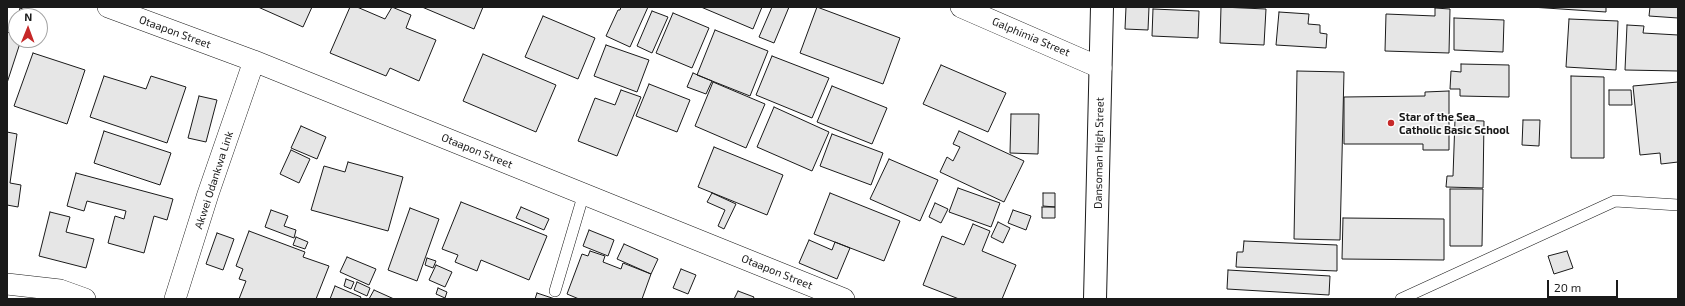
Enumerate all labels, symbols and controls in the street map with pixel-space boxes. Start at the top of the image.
north arrow [8,8,48,48]
text: N [24,10,32,23]
street label: Otaapon Street [137,13,213,51]
street label: Galphimia Street [990,15,1072,59]
street label: Dansoman High Street [1091,97,1107,209]
place label: Star of the Sea Catholic Basic School [1399,110,1509,136]
marker: Star of the Sea Catholic Basic School [1386,118,1396,128]
street label: Akwei Odankwa Link [192,129,236,231]
street label: Otaapon Street [439,131,515,171]
street label: Otaapon Street [739,252,815,292]
scale bar [1549,272,1620,298]
text: 20 m [1554,280,1581,294]

